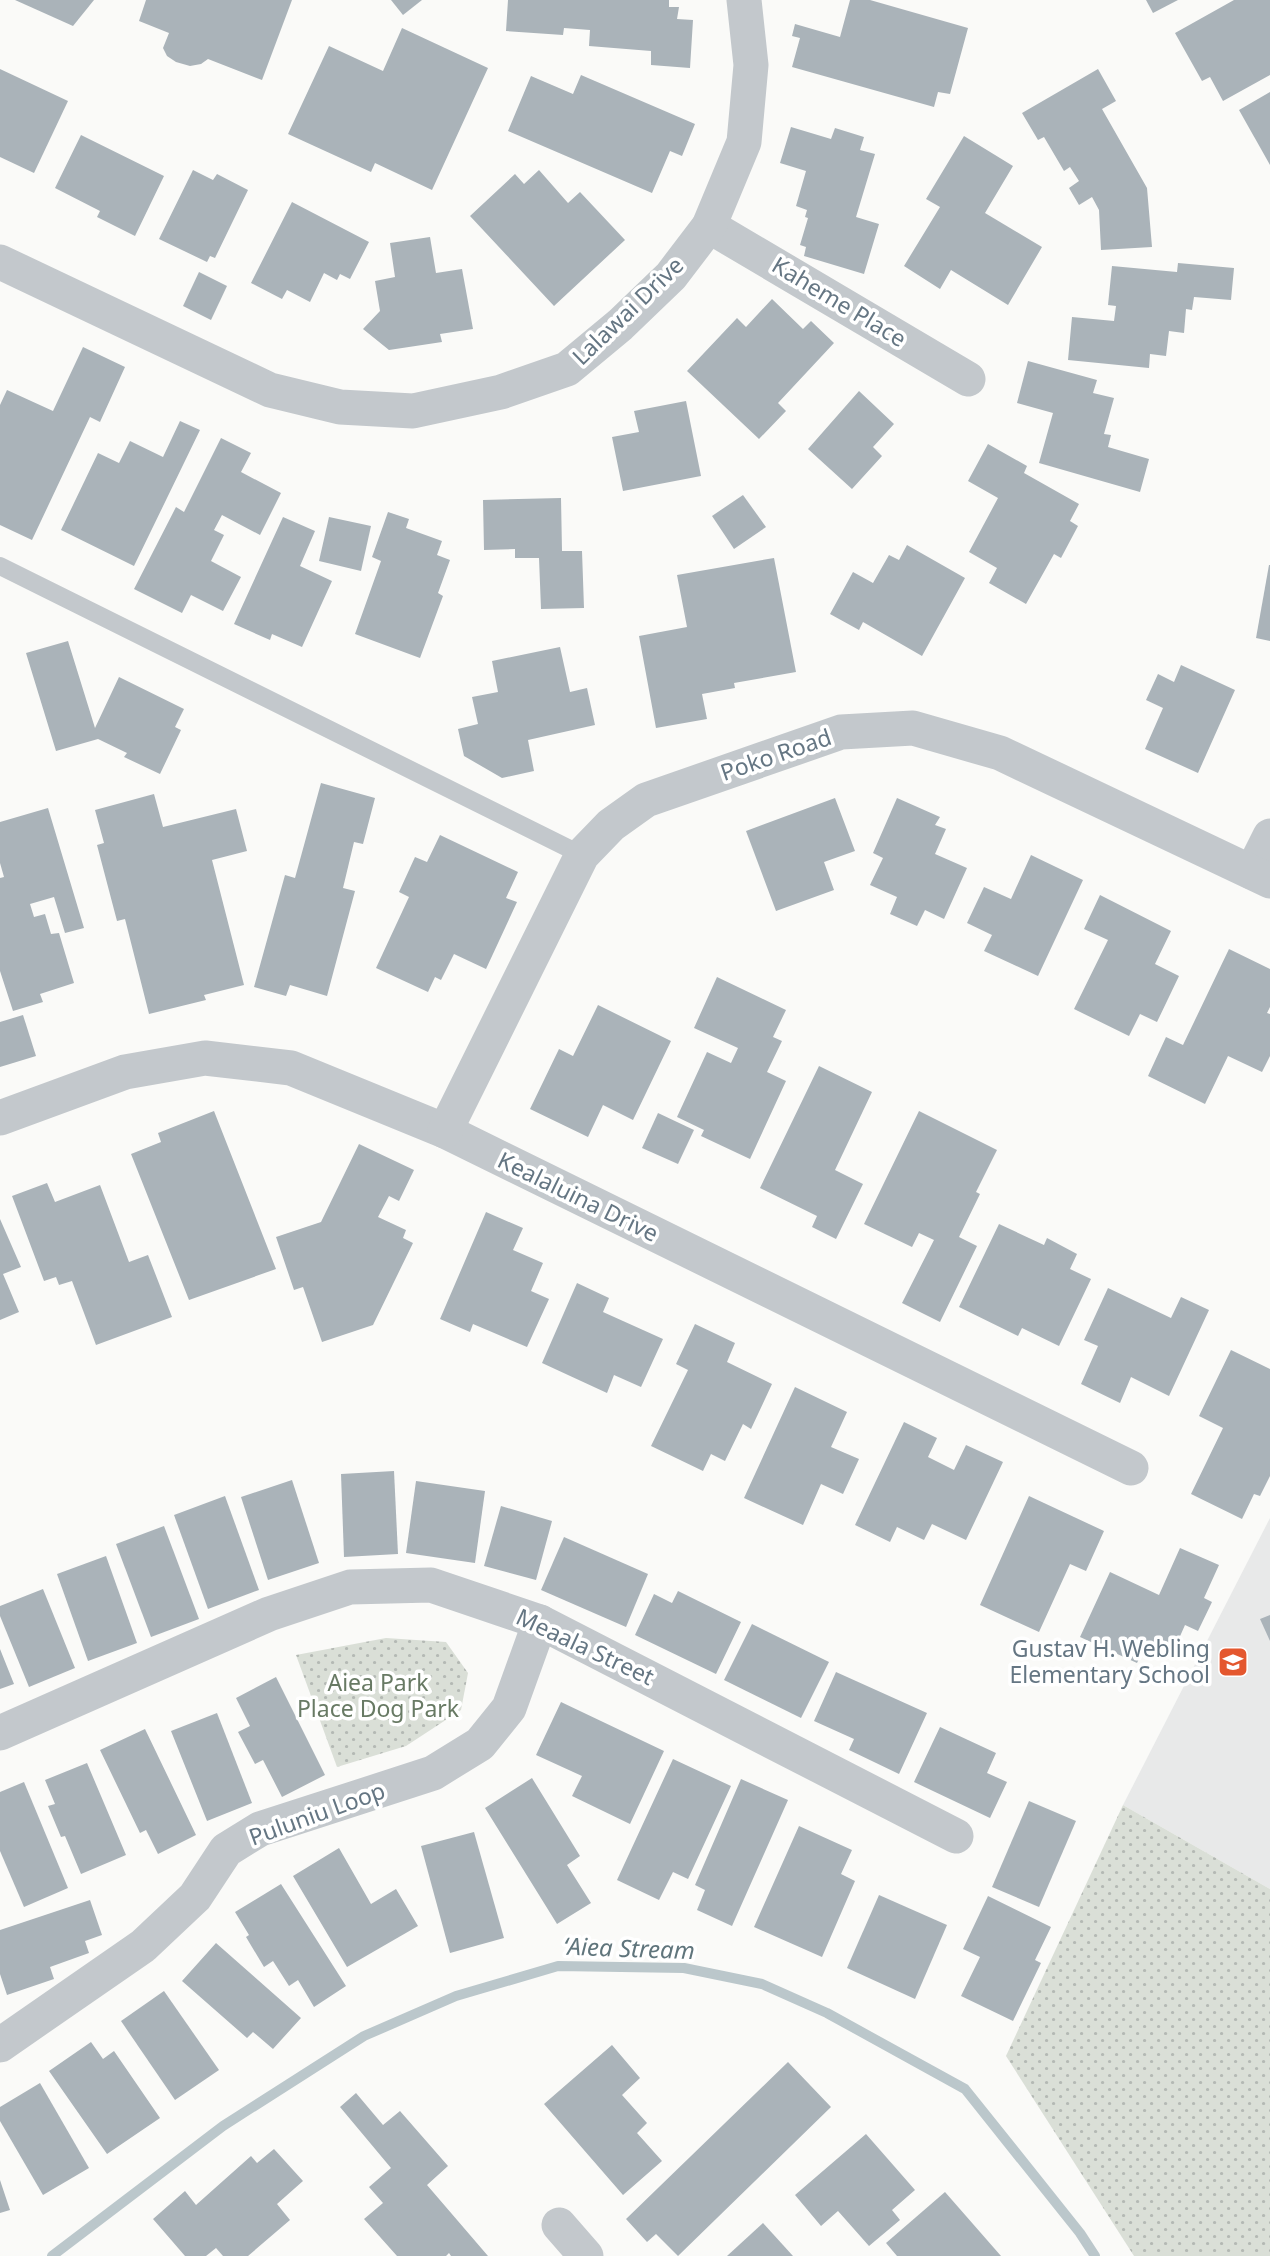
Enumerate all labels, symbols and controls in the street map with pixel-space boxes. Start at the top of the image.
street label: Kaheme Place [766,248,913,354]
street label: Lalawai Drive [565,249,690,372]
street label: Poko Road [716,720,835,788]
street label: Kealaluina Drive [493,1143,664,1249]
street label: Meaala Street [511,1600,660,1692]
place label: Gustav H. Webling Elementary School [1010,1632,1210,1690]
school or university icon: Gustav H. Webling Elementary School [1216,1645,1250,1679]
park label: Aiea Park Place Dog Park [297,1666,460,1724]
street label: Puluniu Loop [244,1774,389,1852]
water label: ʻAiea Stream [563,1929,695,1966]

